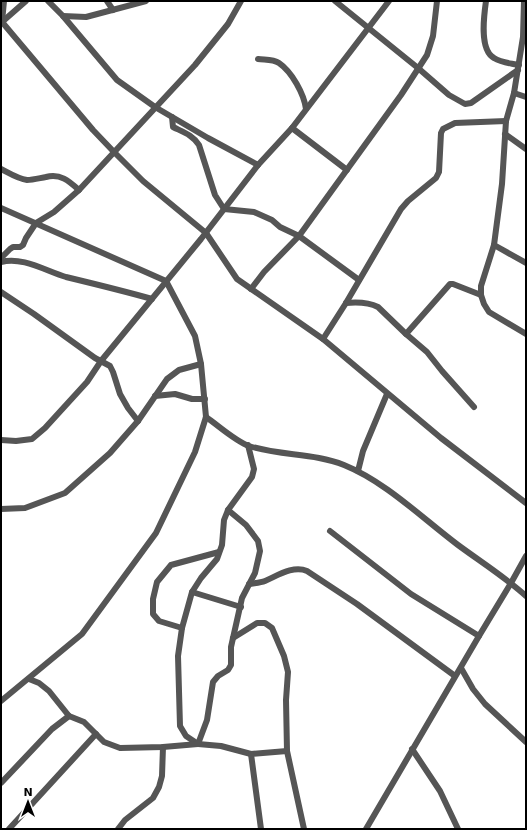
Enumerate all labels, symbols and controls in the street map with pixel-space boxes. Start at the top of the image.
north arrow [8,782,48,822]
text: N [23,786,33,799]

